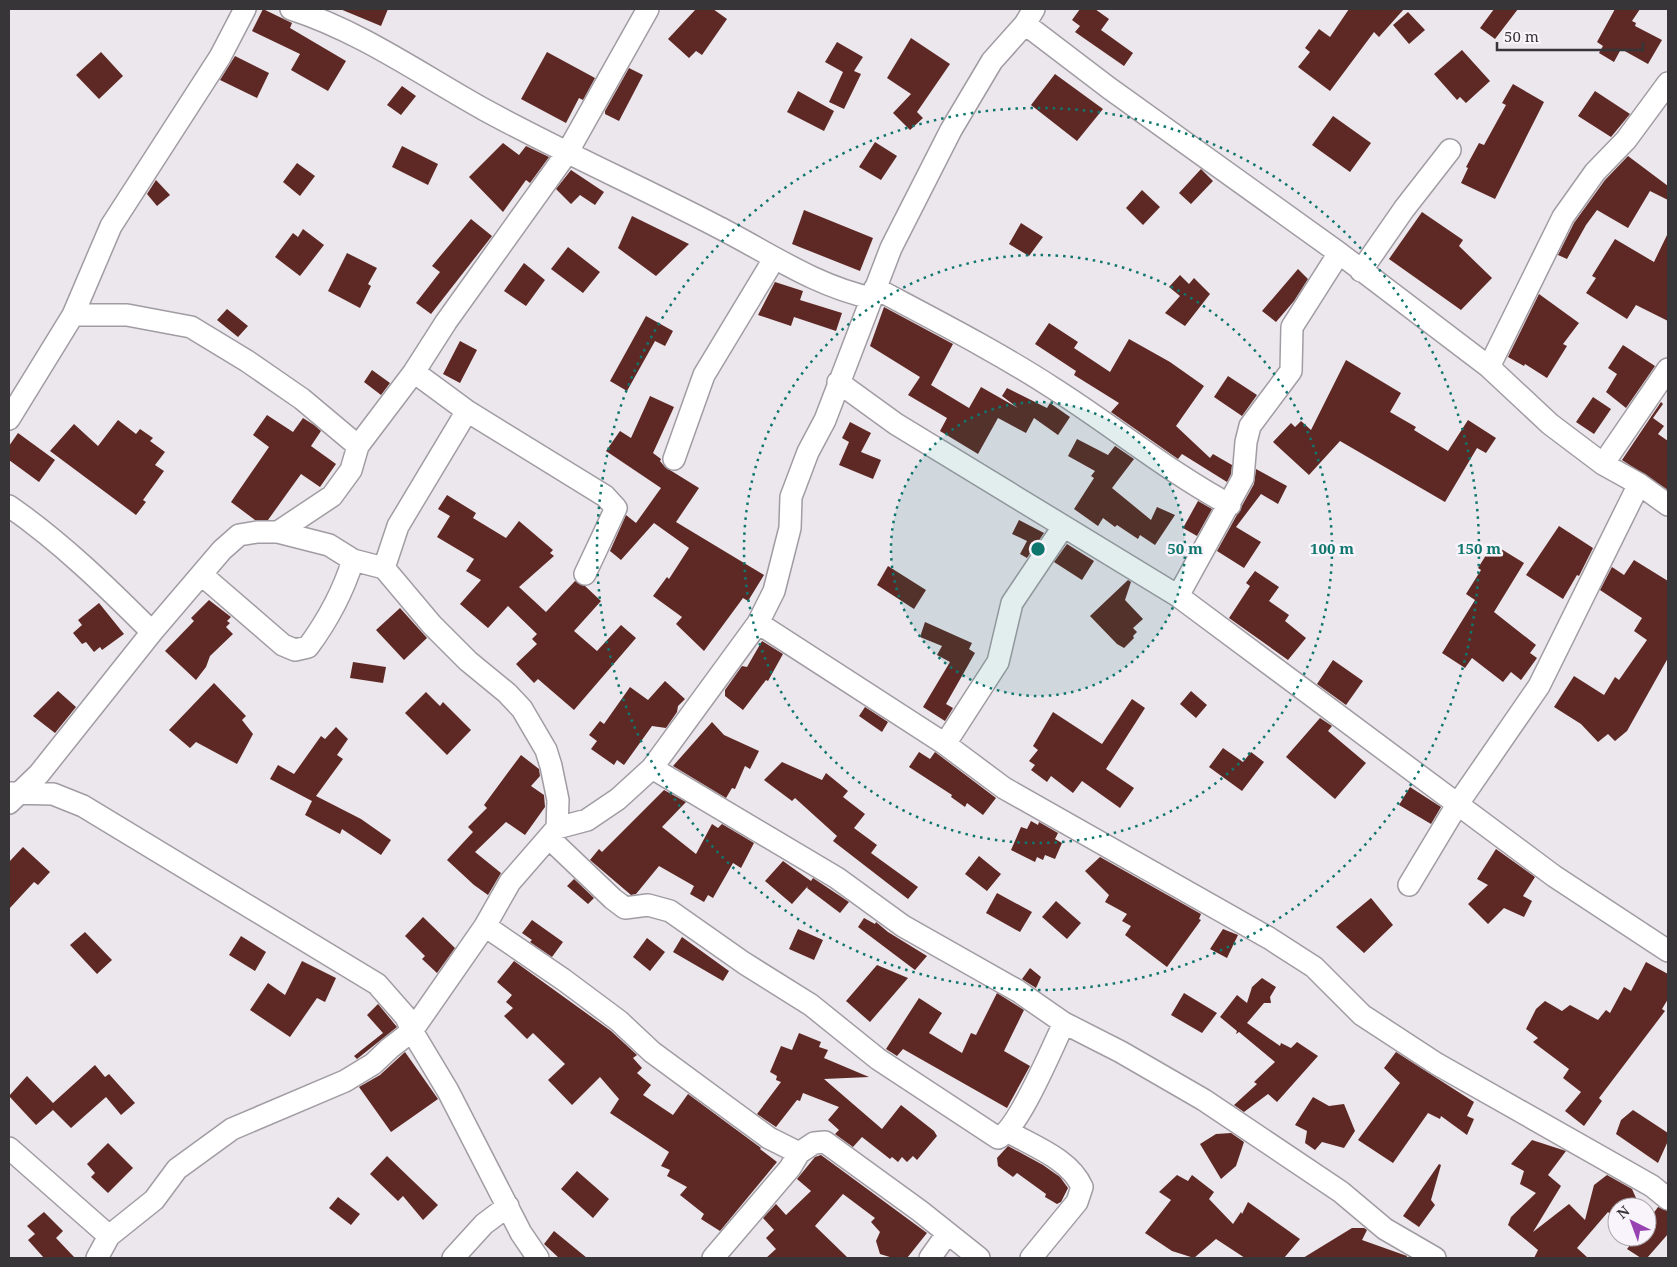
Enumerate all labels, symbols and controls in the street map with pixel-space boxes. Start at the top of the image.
scale bar [1497,20,1643,52]
text: 50 m [1504,26,1539,46]
text: 50 m [1167,538,1203,558]
text: 100 m [1310,538,1354,558]
text: 150 m [1457,538,1501,558]
centre of rings [1029,540,1047,558]
north arrow [1607,1197,1657,1247]
text: N [1613,1201,1633,1223]

